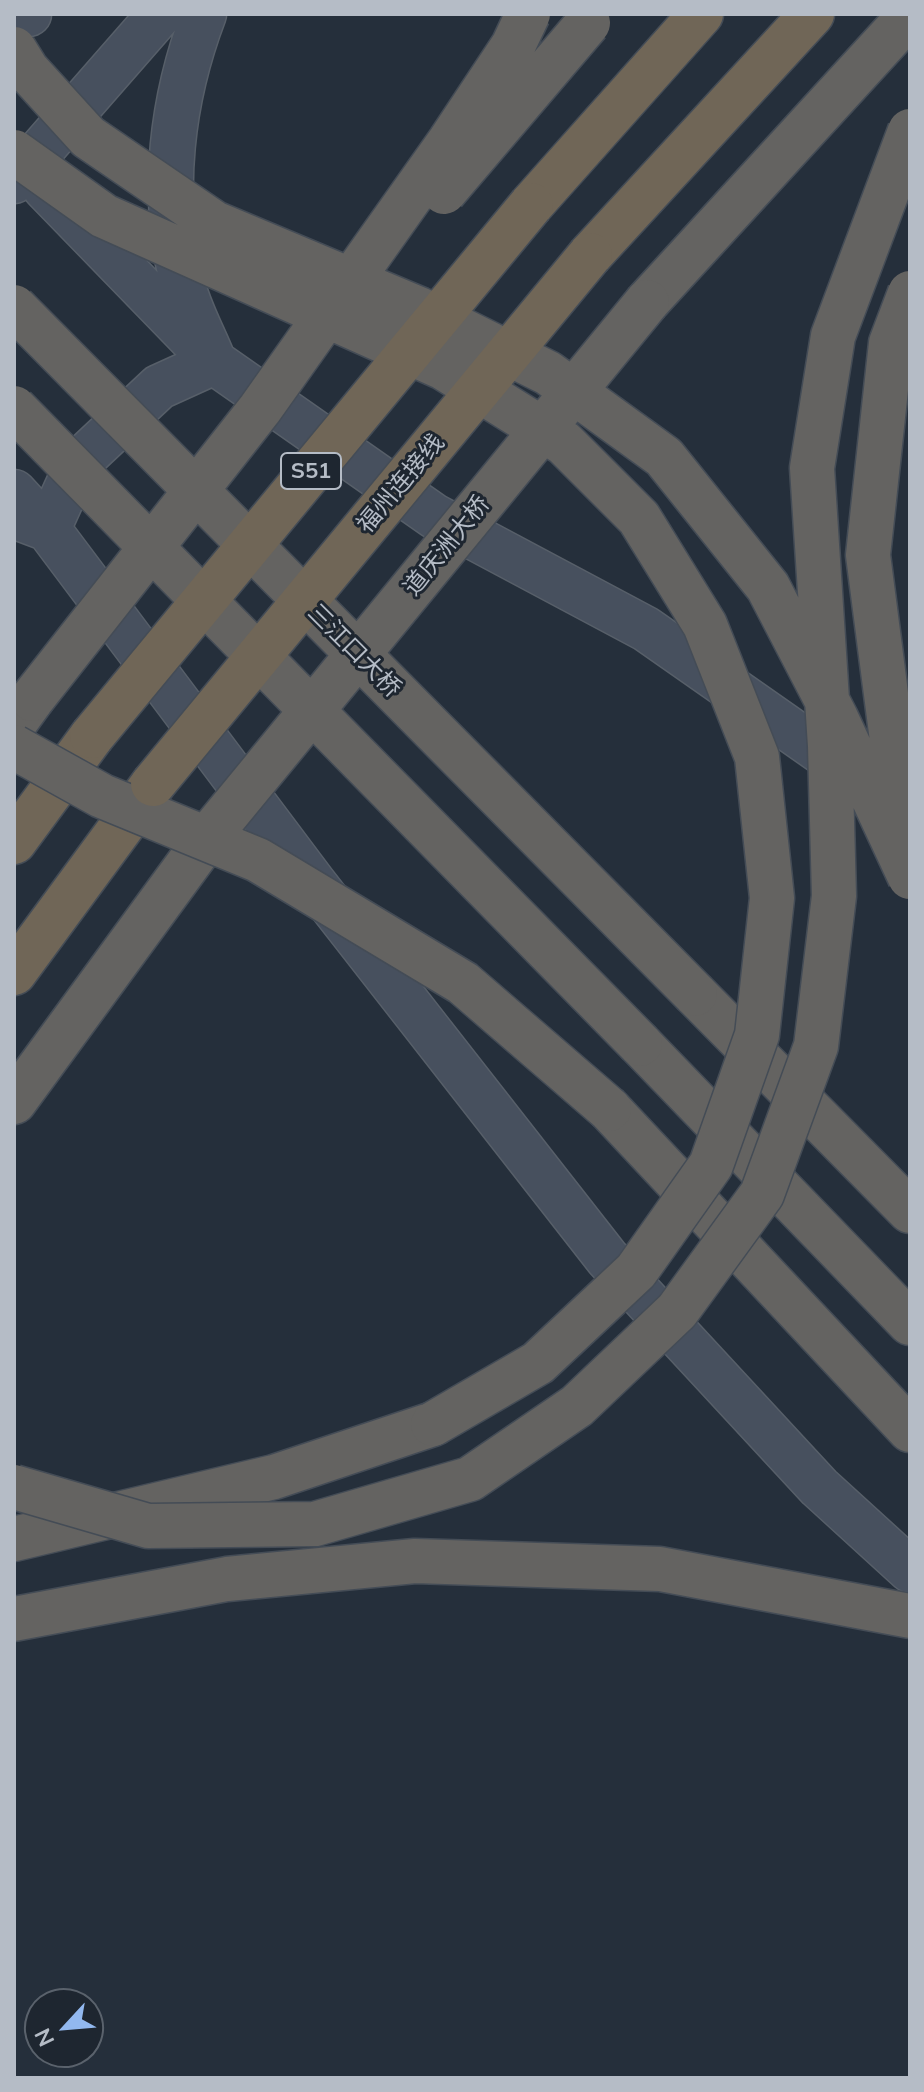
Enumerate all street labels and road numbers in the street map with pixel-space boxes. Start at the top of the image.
street label: 福州连接线 [351,429,451,539]
road number: S51 [281,453,341,489]
street label: 道庆洲大桥 [398,490,496,602]
street label: 三江口大桥 [301,598,407,704]

